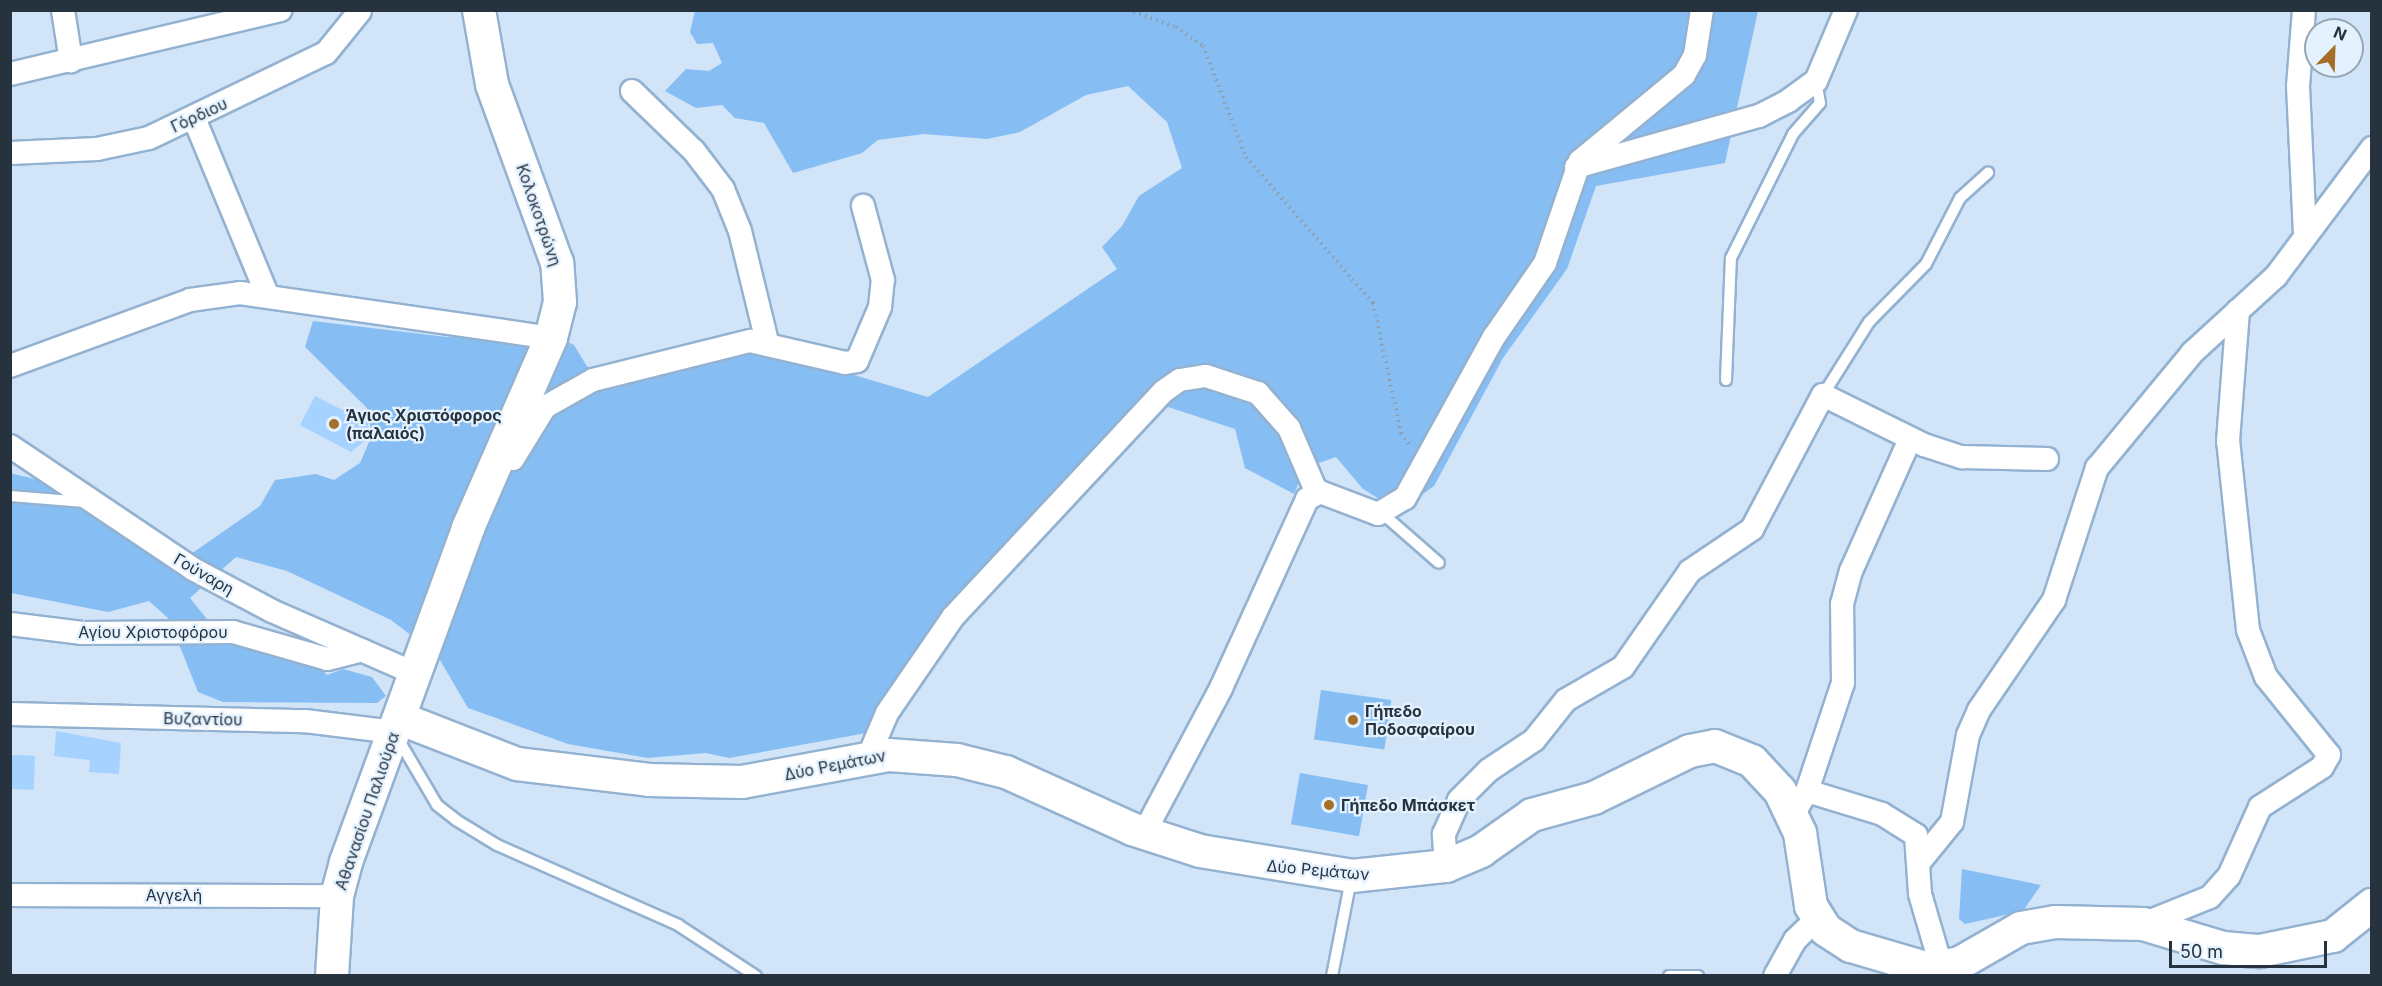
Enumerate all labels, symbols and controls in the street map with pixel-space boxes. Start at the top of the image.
north arrow [2304,18,2364,78]
text: N [2331,22,2350,45]
street label: Γόρδιου [168,94,230,136]
street label: Κολοκοτρώνη [513,161,565,269]
place label: Άγιος Χριστόφορος (παλαιός) [346,405,502,443]
marker: Άγιος Χριστόφορος (παλαιός) [327,417,341,431]
street label: Γούναρη [171,549,237,599]
street label: Αγίου Χριστοφόρου [78,622,228,642]
place label: Γήπεδο Ποδοσφαίρου [1365,701,1475,739]
street label: Βυζαντίου [163,709,243,729]
marker: Γήπεδο Ποδοσφαίρου [1346,713,1360,727]
street label: Αθανασίου Παλιούρα [331,729,403,893]
street label: Δύο Ρεμάτων [783,746,887,784]
place label: Γήπεδο Μπάσκετ [1341,795,1475,815]
marker: Γήπεδο Μπάσκετ [1322,798,1336,812]
street label: Δύο Ρεμάτων [1266,856,1370,884]
street label: Αγγελή [146,885,202,905]
scale bar [2172,929,2330,967]
text: 50 m [2180,941,2223,962]

